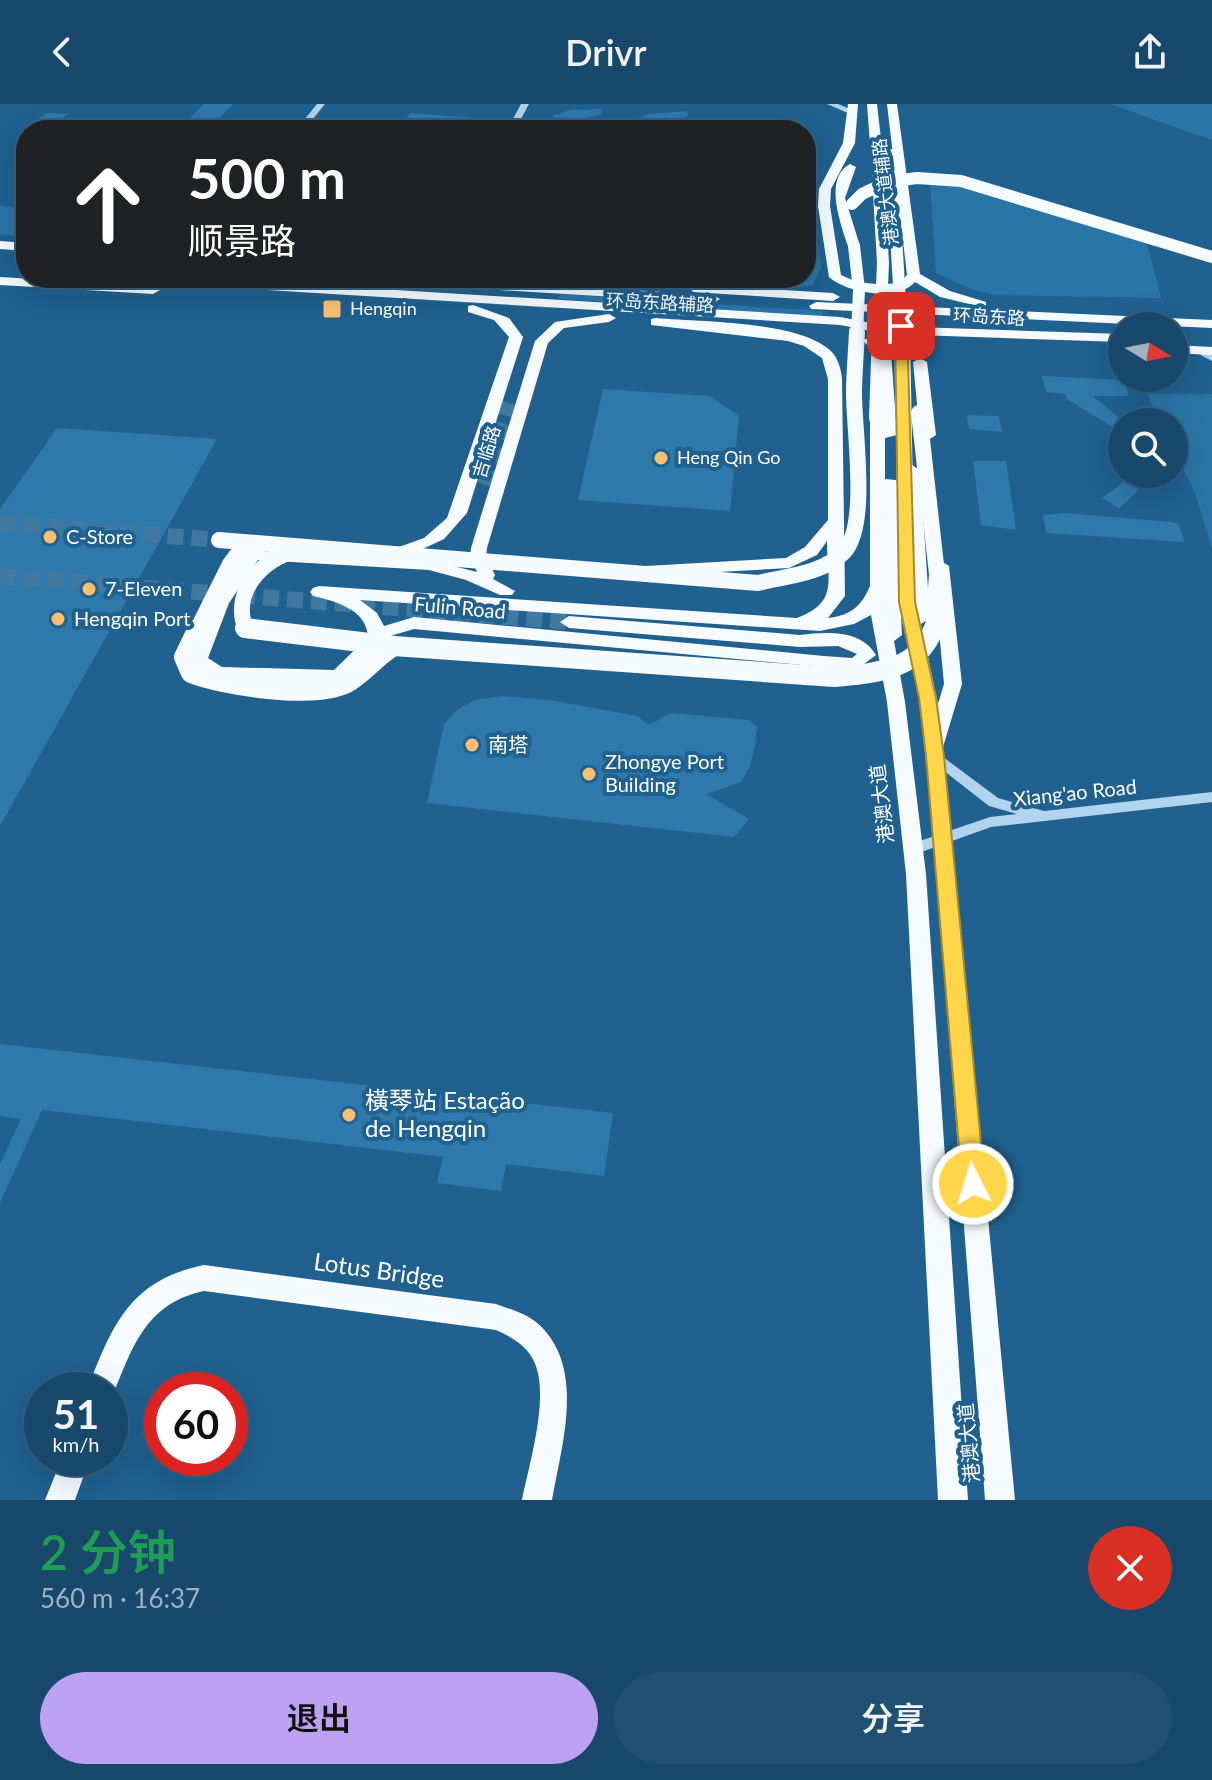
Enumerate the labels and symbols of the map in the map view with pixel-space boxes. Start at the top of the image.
street label: 港澳大道辅路 [868,137,903,247]
street label: 环岛东路辅路 [606,288,715,316]
pin [867,292,935,360]
place label: Hengqin [350,297,417,319]
marker: Hengqin [321,298,343,320]
street label: 环岛东路 [953,303,1026,329]
north arrow [1108,312,1188,392]
street label: 吉临路 [468,423,504,481]
place label: Heng Qin Go [677,446,780,468]
marker: Heng Qin Go [652,449,670,467]
place label: C-Store [66,524,133,548]
marker: C-Store [41,528,59,546]
place label: 7-Eleven [105,576,182,600]
marker: 7-Eleven [80,580,98,598]
street label: Fulin Road [413,591,507,623]
place label: Hengqin Port [74,606,191,630]
marker: Hengqin Port [49,610,67,628]
place label: 南塔 [488,732,528,756]
marker: 南塔 [463,736,481,754]
place label: Zhongye Port Building [605,749,724,796]
street label: 港澳大道 [864,763,898,845]
marker: Zhongye Port Building [580,765,598,783]
street label: Xiang'ao Road [1012,774,1138,810]
place label: 橫琴站 Estação de Hengqin [365,1085,525,1142]
marker: 橫琴站 Estação de Hengqin [340,1106,358,1124]
position arrow [931,1142,1015,1226]
street label: Lotus Bridge [312,1246,446,1293]
speed limit sign: 60 [144,1372,248,1476]
street label: 港澳大道 [953,1402,983,1484]

